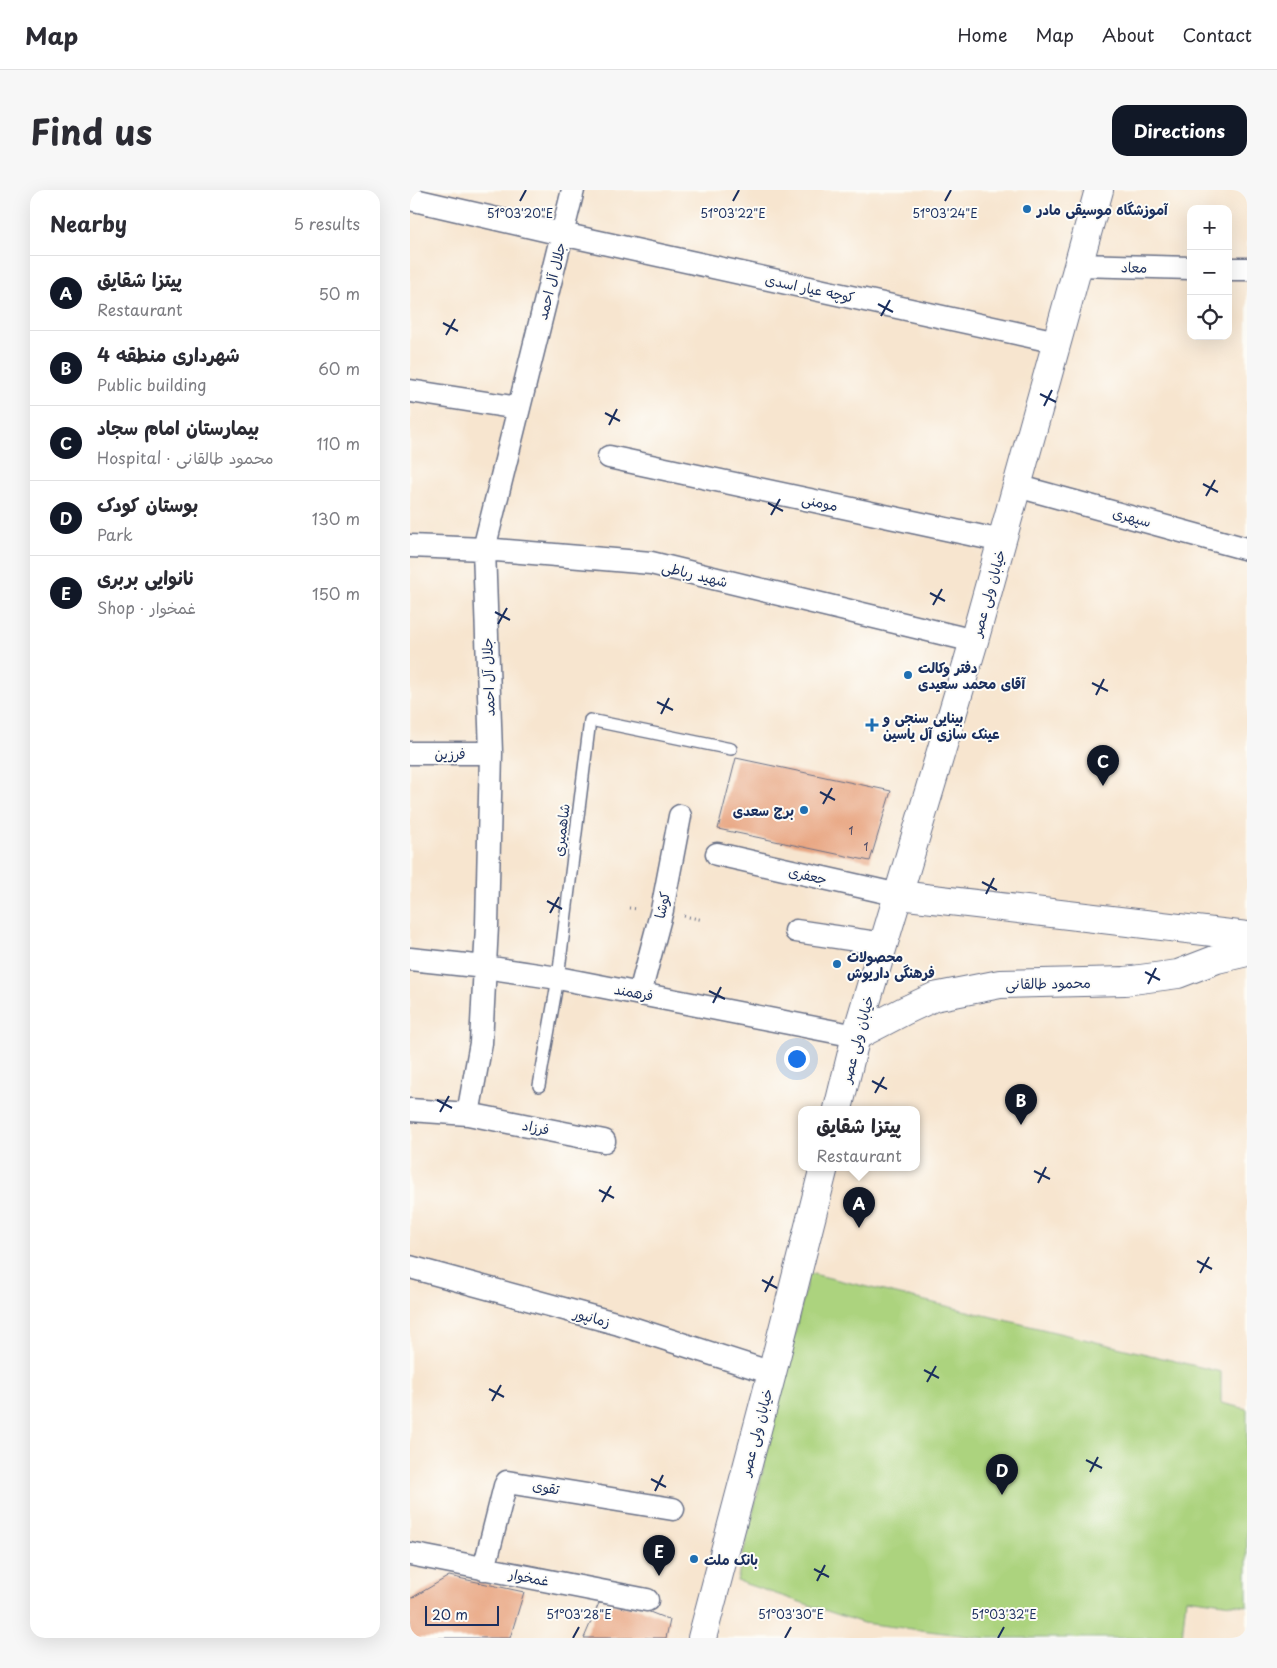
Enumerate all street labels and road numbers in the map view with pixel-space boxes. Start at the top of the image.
street label: جلال آل احمد [531,240,571,322]
street label: معاد [1121,256,1147,278]
street label: کوچه عیار اسدی [763,268,857,308]
street label: مومنی [800,488,840,516]
street label: سپهری [1111,502,1153,532]
street label: خیابان ولی عصر [965,547,1010,640]
street label: شهید رباطی [660,556,730,592]
street label: جلال آل احمد [476,637,500,717]
street label: فرزین [434,743,466,764]
street label: شاهمیری [547,802,575,858]
street label: جعفری [787,860,829,890]
street label: کوشا [649,890,675,920]
street label: محمود طالقانی [1005,972,1091,994]
street label: فرهمند [613,978,655,1006]
street label: خیابان ولی عصر [835,993,879,1086]
street label: فرزاد [521,1114,551,1140]
street label: زمانپور [570,1302,613,1332]
street label: خیابان ولی عصر [734,1386,778,1479]
street label: تقوی [531,1474,562,1500]
street label: غمخوار [506,1563,551,1591]

